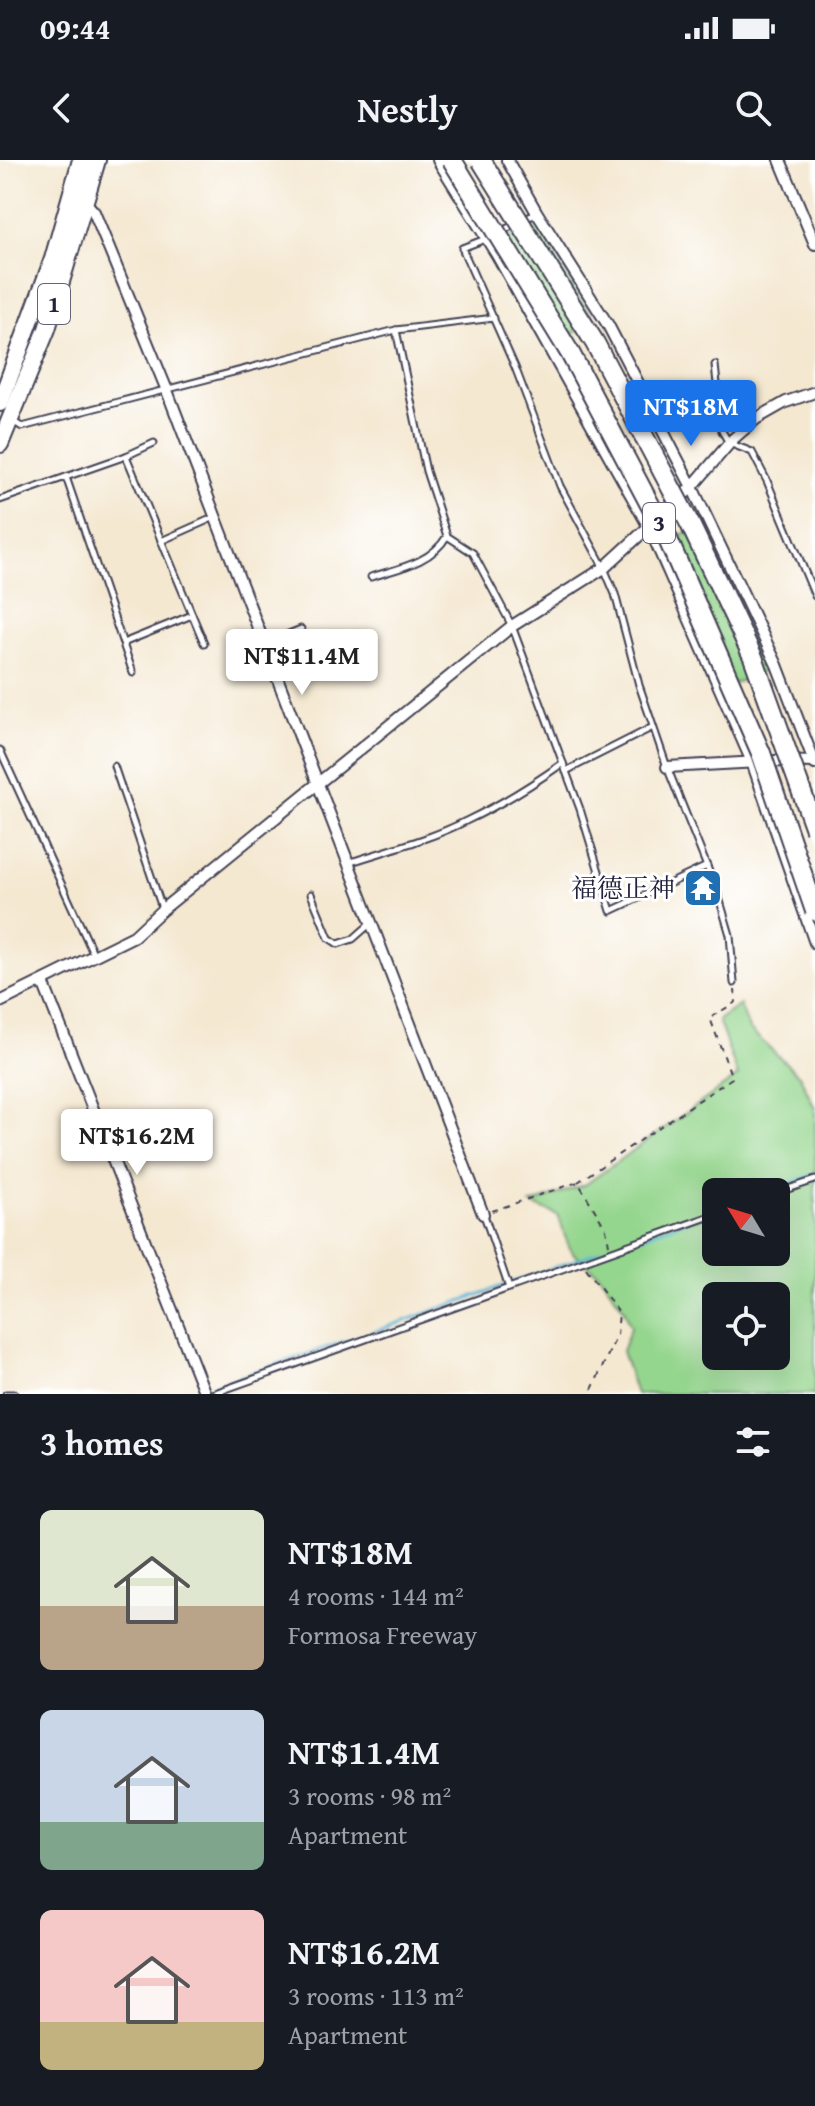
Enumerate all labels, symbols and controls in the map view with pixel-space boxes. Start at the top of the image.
text: 09:44 [40,6,111,50]
text: Nestly [357,82,458,135]
icon: back [40,86,84,130]
icon: search [731,86,775,130]
road number: 1 [38,284,70,324]
pin: NT$18M [626,380,756,448]
text: NT$18M [643,386,739,425]
road number: 3 [643,503,675,543]
pin: NT$11.4M [219,629,385,697]
text: NT$11.4M [244,635,360,674]
temple icon: 福德正神 [682,867,724,909]
place label: 福德正神 [571,868,675,907]
pin: NT$16.2M [54,1109,220,1177]
text: NT$16.2M [79,1115,195,1154]
north arrow [702,1178,790,1266]
map controls [702,1178,790,1370]
button: locate [702,1282,790,1370]
text: 3 homes [40,1418,164,1467]
icon: filters [731,1420,775,1464]
text: NT$18M [288,1527,413,1576]
icon: home [104,1542,200,1638]
text: 4 rooms · 144 m² [288,1576,464,1615]
text: Formosa Freeway [288,1615,477,1654]
text: NT$11.4M [288,1727,440,1776]
icon: home [104,1742,200,1838]
text: 3 rooms · 98 m² [288,1776,451,1815]
text: Apartment [288,1815,407,1854]
text: NT$16.2M [288,1927,440,1976]
icon: home [104,1942,200,2038]
text: 3 rooms · 113 m² [288,1976,464,2015]
text: Apartment [288,2015,407,2054]

